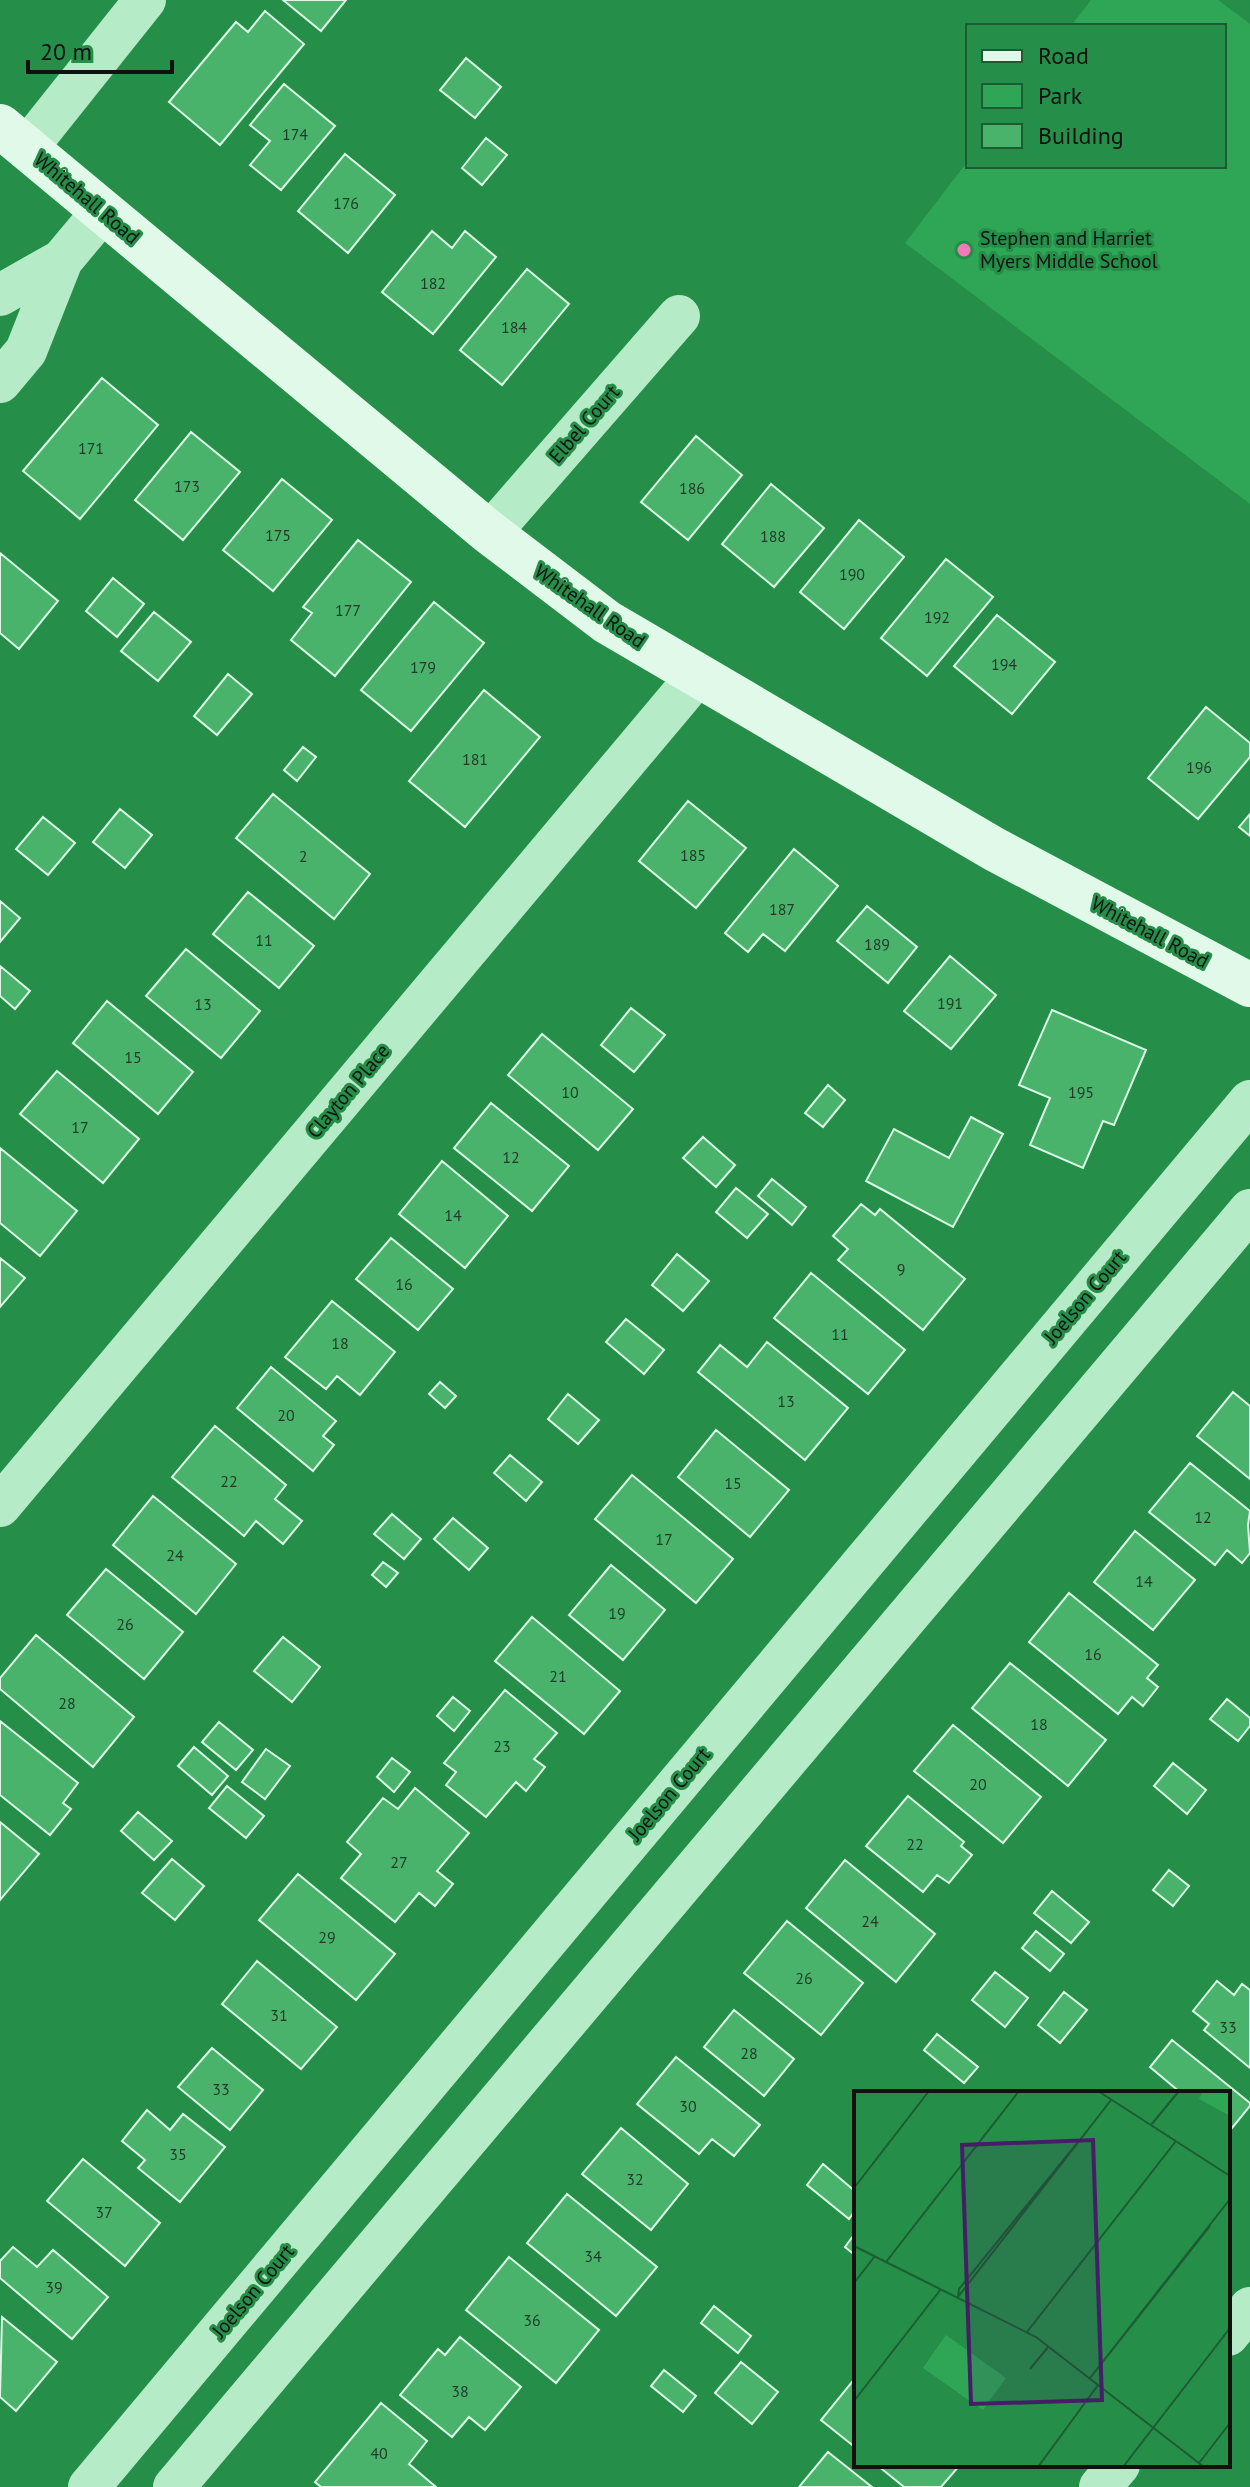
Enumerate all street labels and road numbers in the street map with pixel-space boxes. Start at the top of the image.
street label: Whitehall Road [29,146,145,250]
street label: Elbel Court [543,379,625,468]
street label: Whitehall Road [529,558,651,654]
street label: Whitehall Road [1087,890,1213,974]
street label: Clayton Place [301,1038,395,1144]
street label: Joelson Court [1038,1245,1132,1350]
street label: Joelson Court [622,1742,716,1847]
street label: Joelson Court [206,2239,300,2344]

